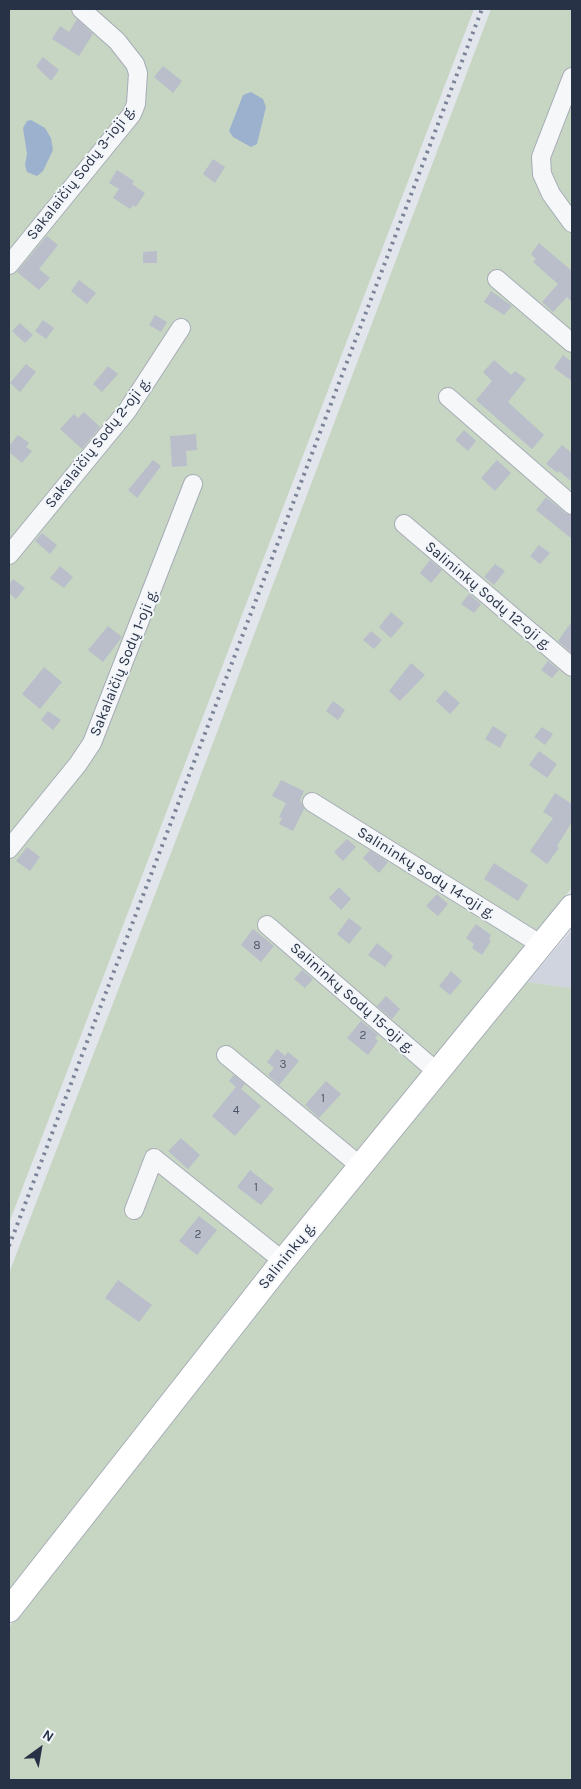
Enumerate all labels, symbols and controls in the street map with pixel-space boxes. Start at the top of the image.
street label: Sakalaičių Sodų 3-ioji g. [23,102,139,244]
street label: Sakalaičių Sodų 2-oji g. [41,374,155,512]
street label: Salininkų Sodų 12-oji g. [421,538,555,654]
street label: Sakalaičių Sodų 1-oji g. [86,587,162,739]
street label: Salininkų Sodų 14-oji g. [354,823,498,923]
house number: 8 [253,939,261,953]
street label: Salininkų Sodų 15-oji g. [286,939,418,1057]
house number: 2 [360,1029,366,1043]
house number: 3 [279,1058,287,1072]
house number: 1 [321,1092,325,1106]
house number: 4 [233,1104,239,1118]
house number: 1 [254,1181,258,1195]
street label: Salininkų g. [255,1219,319,1293]
house number: 2 [195,1228,201,1242]
north arrow [15,1724,65,1774]
text: N [39,1726,57,1746]

